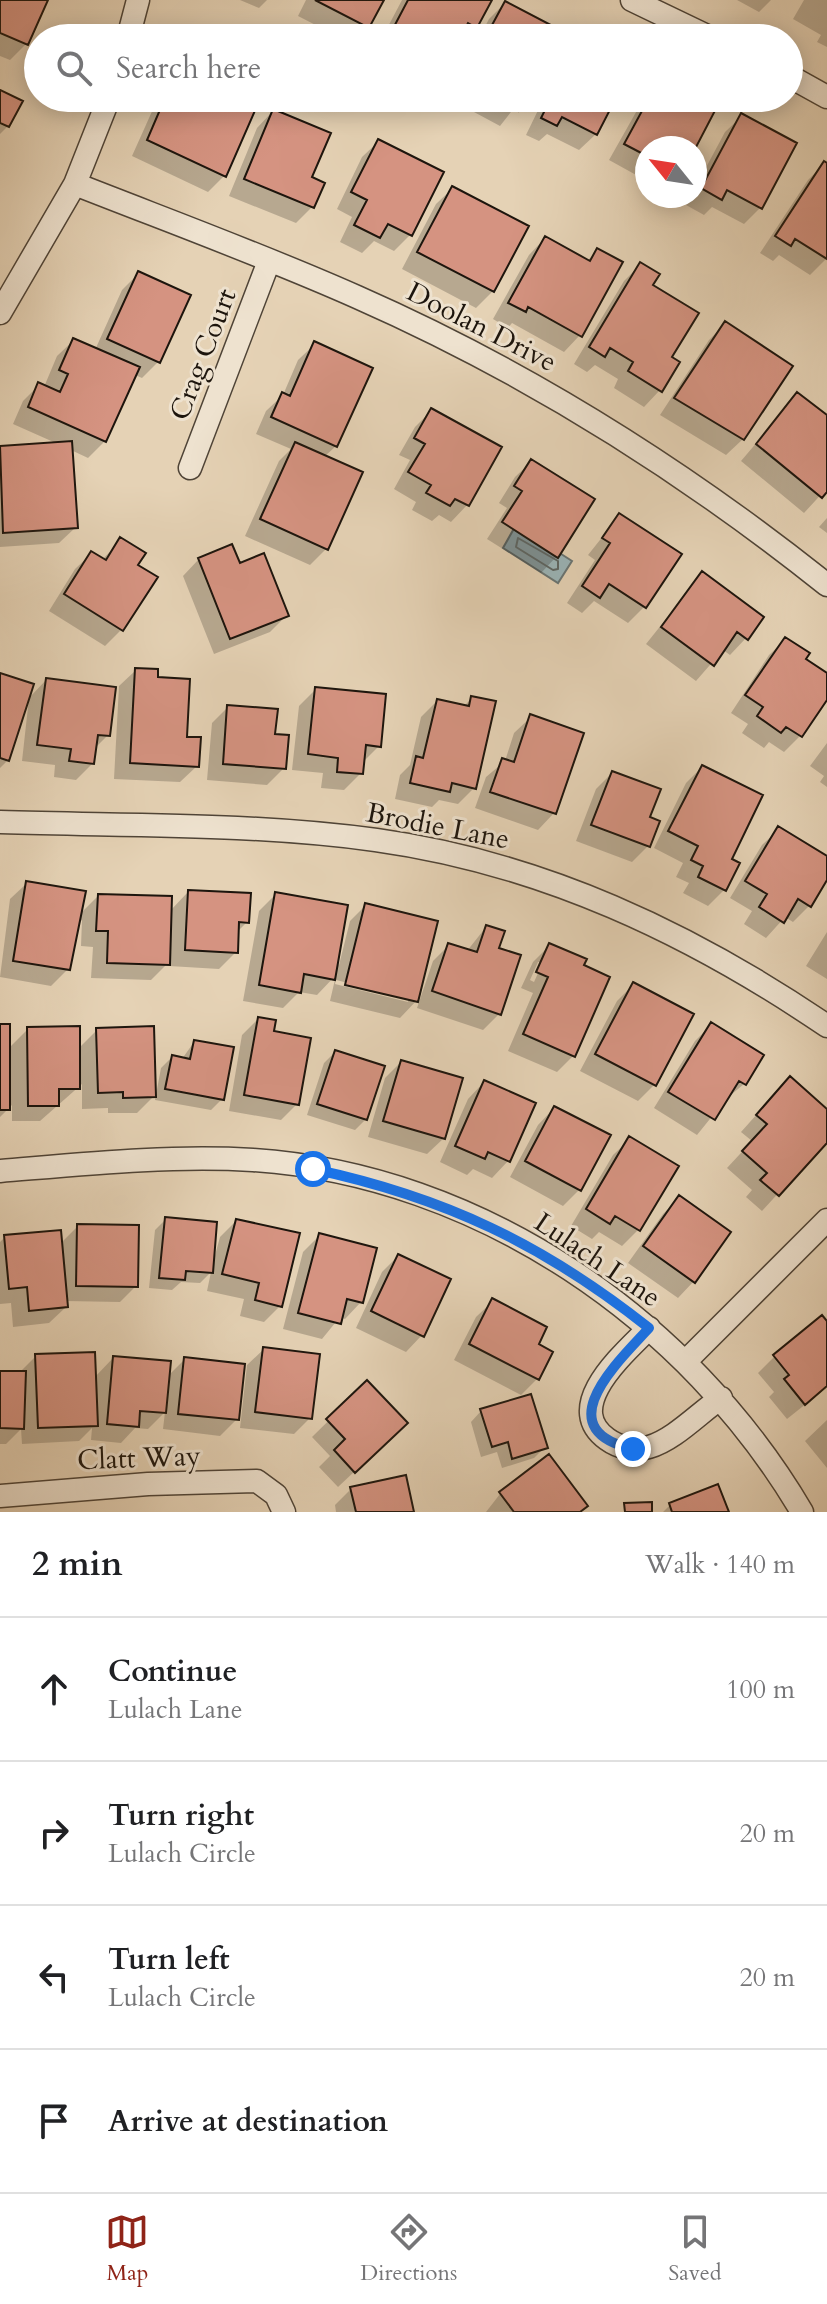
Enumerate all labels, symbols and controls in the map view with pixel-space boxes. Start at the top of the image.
search box [24,24,803,112]
icon: search [52,46,96,90]
text: Search here [116,48,261,89]
north arrow [635,136,707,208]
street label: Doolan Drive [400,273,563,381]
street label: Crag Court [160,283,245,426]
street label: Brodie Lane [363,793,513,858]
route start [295,1151,331,1187]
street label: Lulach Lane [527,1204,668,1316]
route end [615,1431,651,1467]
street label: Clatt Way [77,1437,202,1479]
text: 2 min [32,1541,123,1587]
text: Walk · 140 m [645,1547,795,1582]
text: Continue [108,1651,237,1692]
icon: ahead [32,1667,76,1711]
text: 100 m [726,1672,795,1707]
text: Lulach Lane [108,1692,243,1727]
text: Turn right [108,1795,254,1836]
icon: right [32,1811,76,1855]
text: 20 m [739,1816,795,1851]
text: Lulach Circle [108,1836,256,1871]
text: Turn left [108,1939,230,1980]
icon: left [32,1955,76,1999]
text: 20 m [739,1960,795,1995]
text: Lulach Circle [108,1980,256,2015]
icon: arrive [32,2099,76,2143]
text: Arrive at destination [108,2101,388,2142]
tab: Map [105,2210,149,2288]
tab: Directions [360,2210,457,2288]
tab: Saved [668,2210,722,2288]

